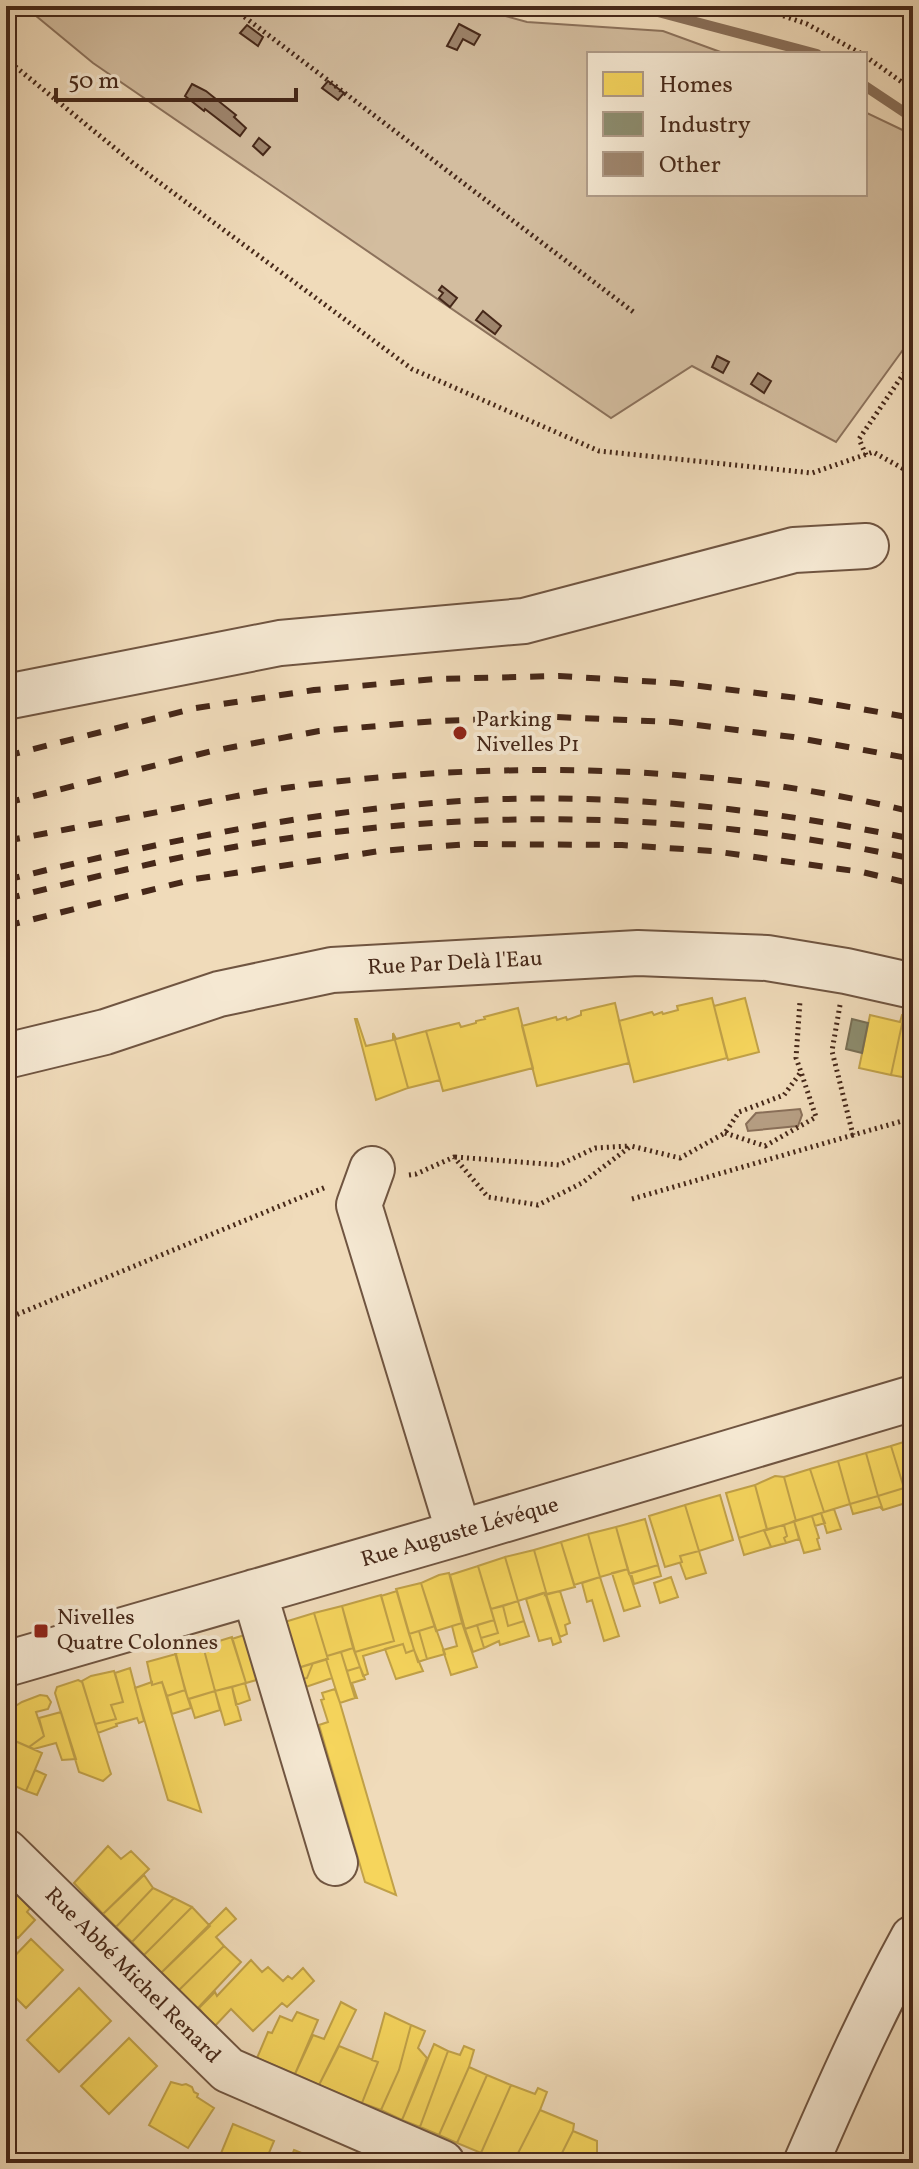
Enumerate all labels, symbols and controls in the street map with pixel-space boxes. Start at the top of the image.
scale bar [56,52,296,102]
legend [587,52,867,196]
text: 50 m [68,65,120,99]
text: Homes [659,69,733,103]
text: Industry [659,109,751,143]
text: Other [659,149,721,183]
place label: Parking Nivelles P1 [476,705,580,761]
marker: Parking Nivelles P1 [451,724,469,742]
street label: Rue Par Delà l'Eau [367,944,543,984]
street label: Rue Auguste Lévéque [358,1490,562,1576]
place label: Nivelles Quatre Colonnes [57,1603,218,1659]
marker: Nivelles Quatre Colonnes [32,1622,50,1640]
street label: Rue Abbé Michel Renard [37,1881,227,2071]

